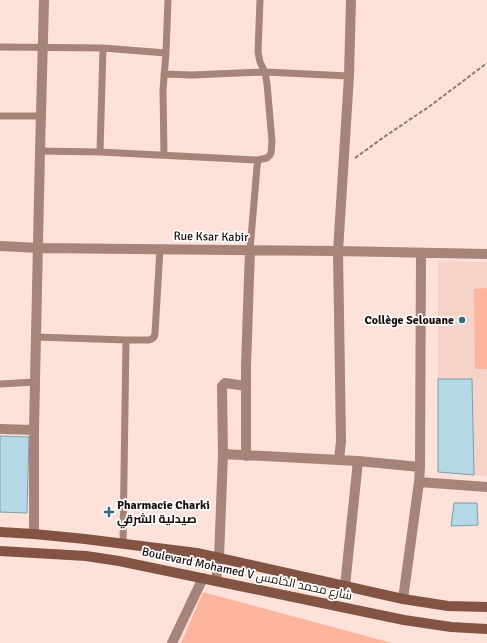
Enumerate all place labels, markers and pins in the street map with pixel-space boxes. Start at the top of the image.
place label: Collège Selouane [364,313,454,328]
marker: Collège Selouane [457,315,467,325]
place label: Pharmacie Charki صيدلية الشرقي [117,498,210,529]
marker: Pharmacie Charki صيدلية الشرقي [104,507,114,517]

